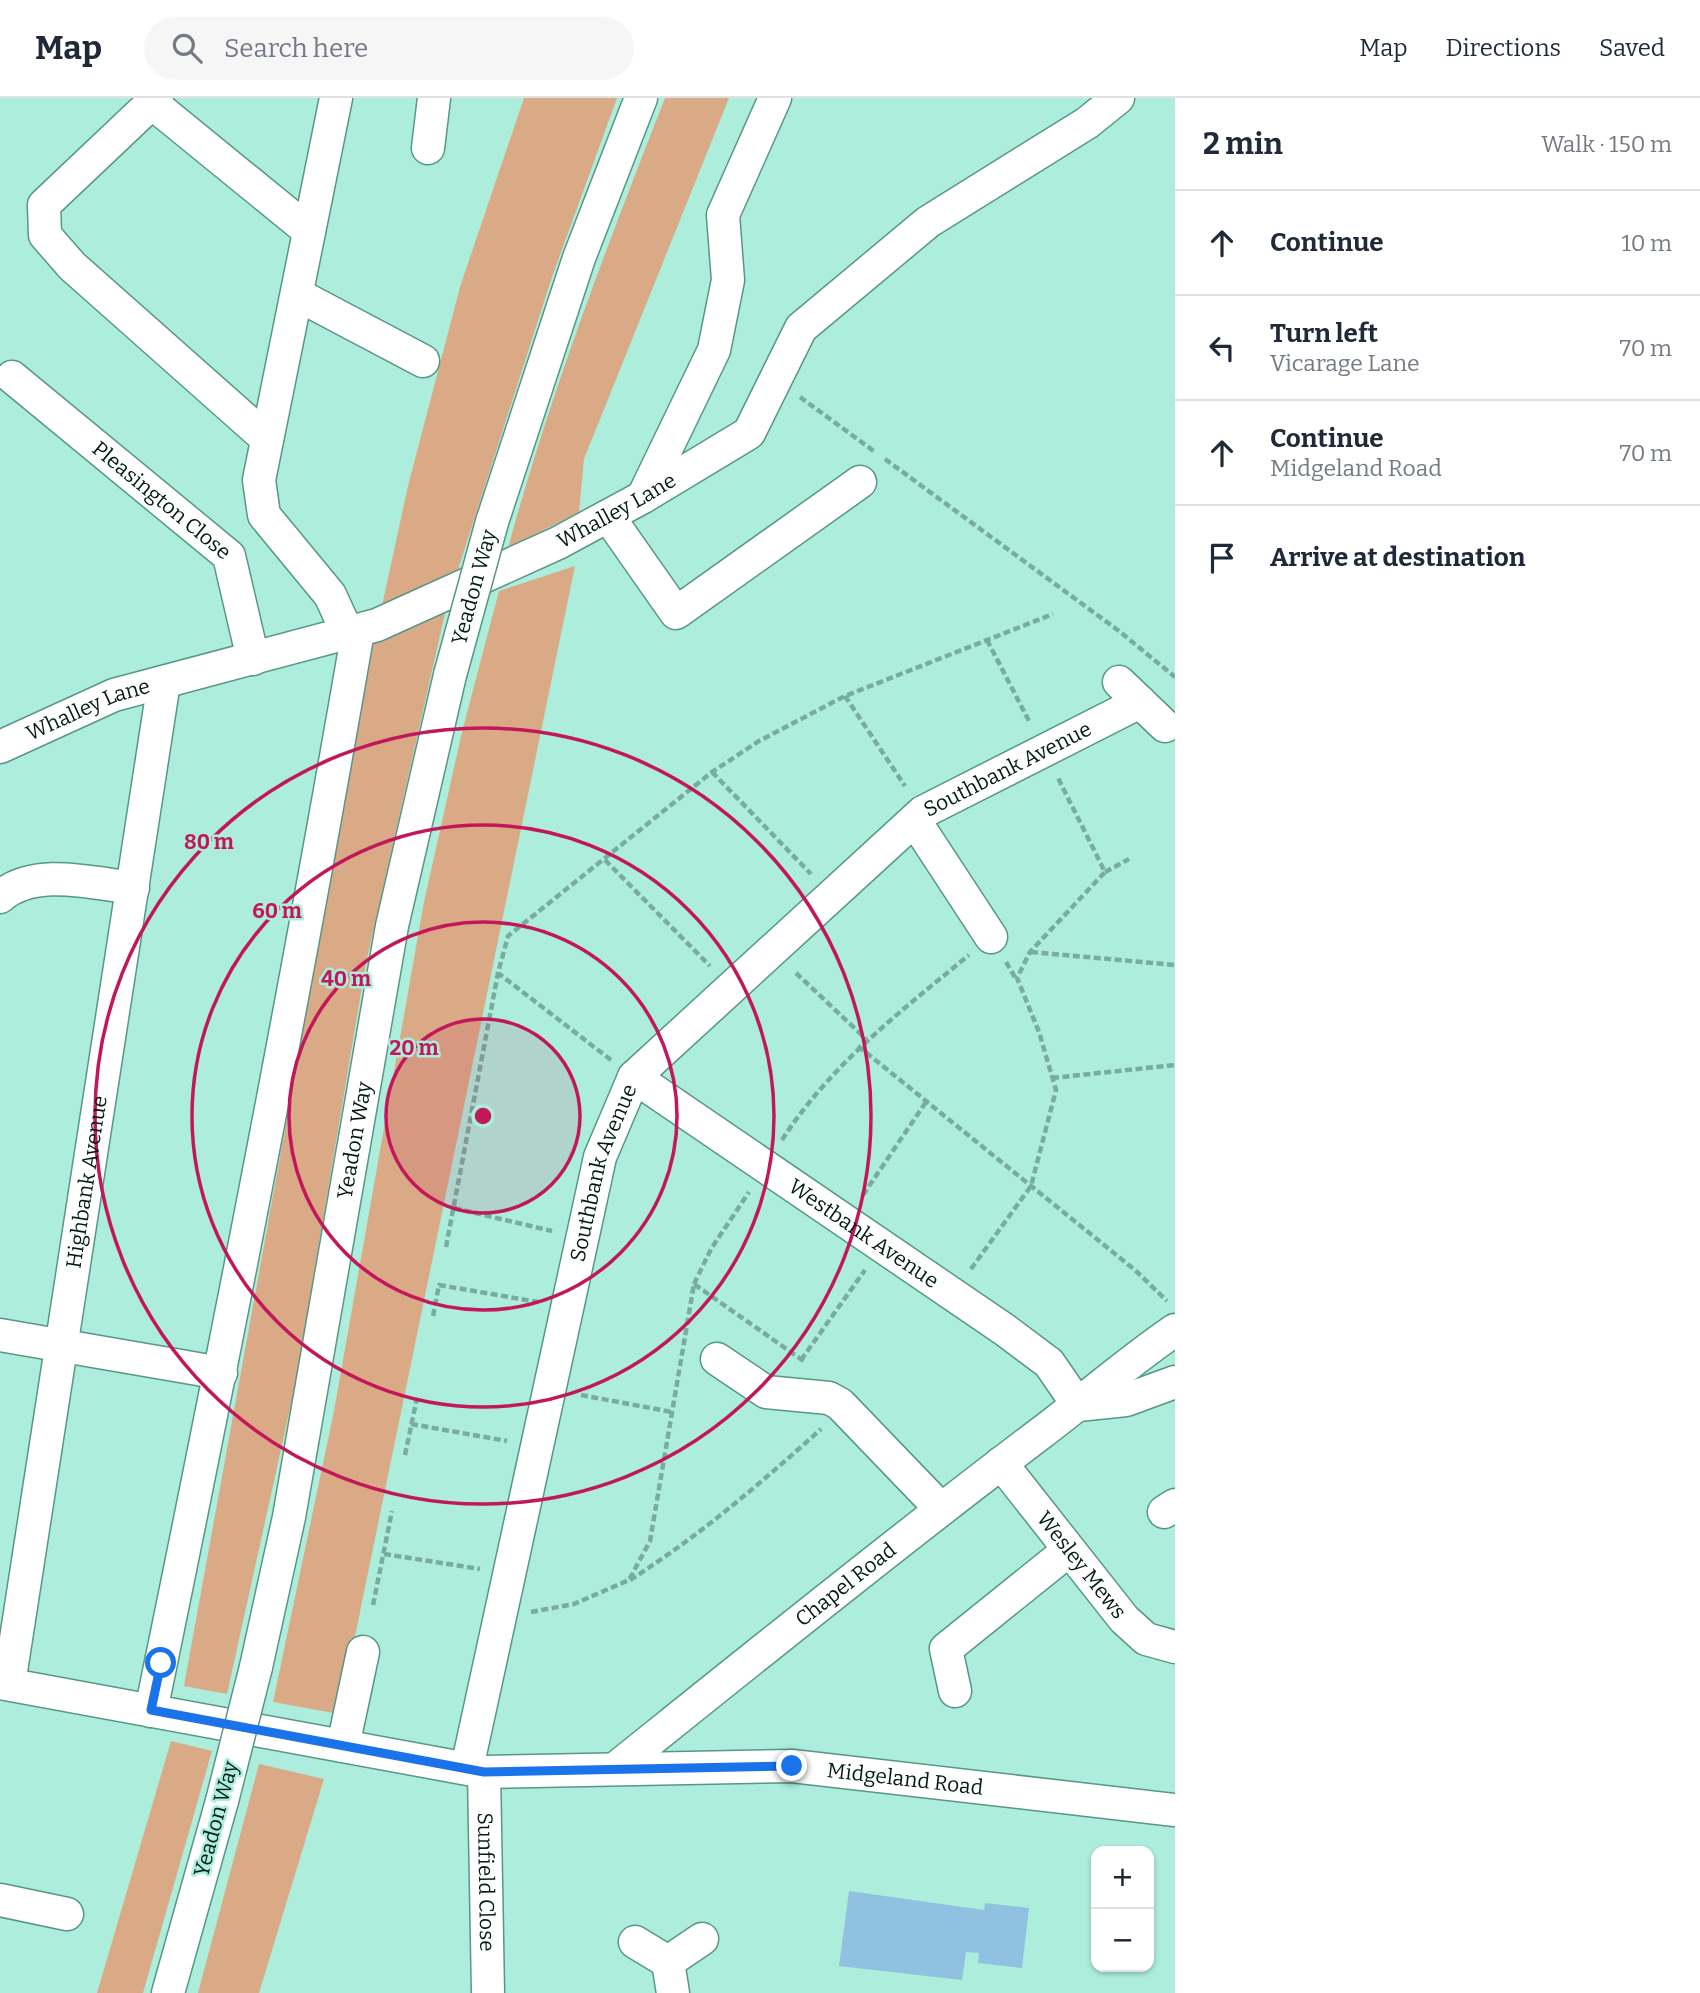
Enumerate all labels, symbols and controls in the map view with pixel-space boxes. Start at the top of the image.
search box [144,17,634,80]
text: Map [35,28,102,68]
icon: search [168,29,206,67]
text: Search here [224,33,368,64]
text: Map [1359,34,1408,62]
text: Directions [1446,34,1561,62]
text: Saved [1599,34,1665,62]
text: 2 min [1203,126,1283,162]
text: Walk · 150 m [1541,130,1672,158]
icon: ahead [1203,224,1241,262]
text: Continue [1270,227,1384,258]
text: 10 m [1621,229,1672,257]
text: Turn left [1270,318,1378,349]
icon: left [1203,329,1241,367]
text: 70 m [1620,334,1672,362]
text: Vicarage Lane [1270,349,1420,377]
text: Continue [1270,423,1384,454]
icon: ahead [1203,434,1241,472]
street label: Pleasington Close [87,436,236,565]
text: 70 m [1620,439,1672,467]
text: Midgeland Road [1270,454,1442,482]
street label: Whalley Lane [553,467,681,554]
street label: Yeadon Way [446,526,503,648]
icon: arrive [1203,539,1241,577]
text: Arrive at destination [1270,542,1525,573]
street label: Whalley Lane [22,673,153,746]
street label: Southbank Avenue [919,716,1096,823]
text: 80 m [184,829,234,855]
text: 60 m [252,898,302,924]
text: 40 m [321,966,371,992]
text: 20 m [390,1035,438,1061]
street label: Yeadon Way [332,1079,378,1201]
street label: Southbank Avenue [565,1080,643,1264]
street label: Highbank Avenue [60,1094,113,1270]
centre of rings [471,1104,495,1128]
street label: Westbank Avenue [784,1173,944,1294]
street label: Wesley Mews [1031,1506,1132,1624]
street label: Chapel Road [790,1537,901,1632]
route start [145,1647,176,1678]
route end [776,1750,807,1781]
street label: Midgeland Road [826,1757,985,1801]
street label: Yeadon Way [188,1758,244,1880]
street label: Sunfield Close [472,1812,500,1952]
map controls [1091,1846,1154,1972]
button: + [1091,1846,1154,1909]
button: − [1091,1909,1154,1972]

